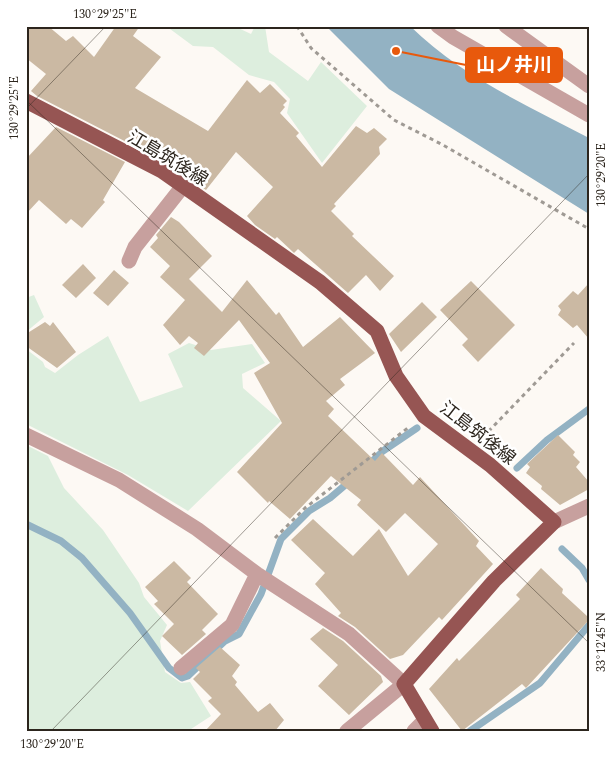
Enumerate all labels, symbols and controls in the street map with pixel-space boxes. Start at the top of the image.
text: 130°29'25"E [73,5,137,24]
callout: 山ノ井川 [466,48,562,82]
text: 山ノ井川 [476,51,552,80]
text: 130°29'25"E [5,76,24,140]
street label: 江島筑後線 [122,124,213,193]
text: 130°29'20"E [592,143,611,207]
street label: 江島筑後線 [434,395,521,472]
text: 33°12'45"N [592,612,611,672]
text: 130°29'20"E [20,735,84,754]

